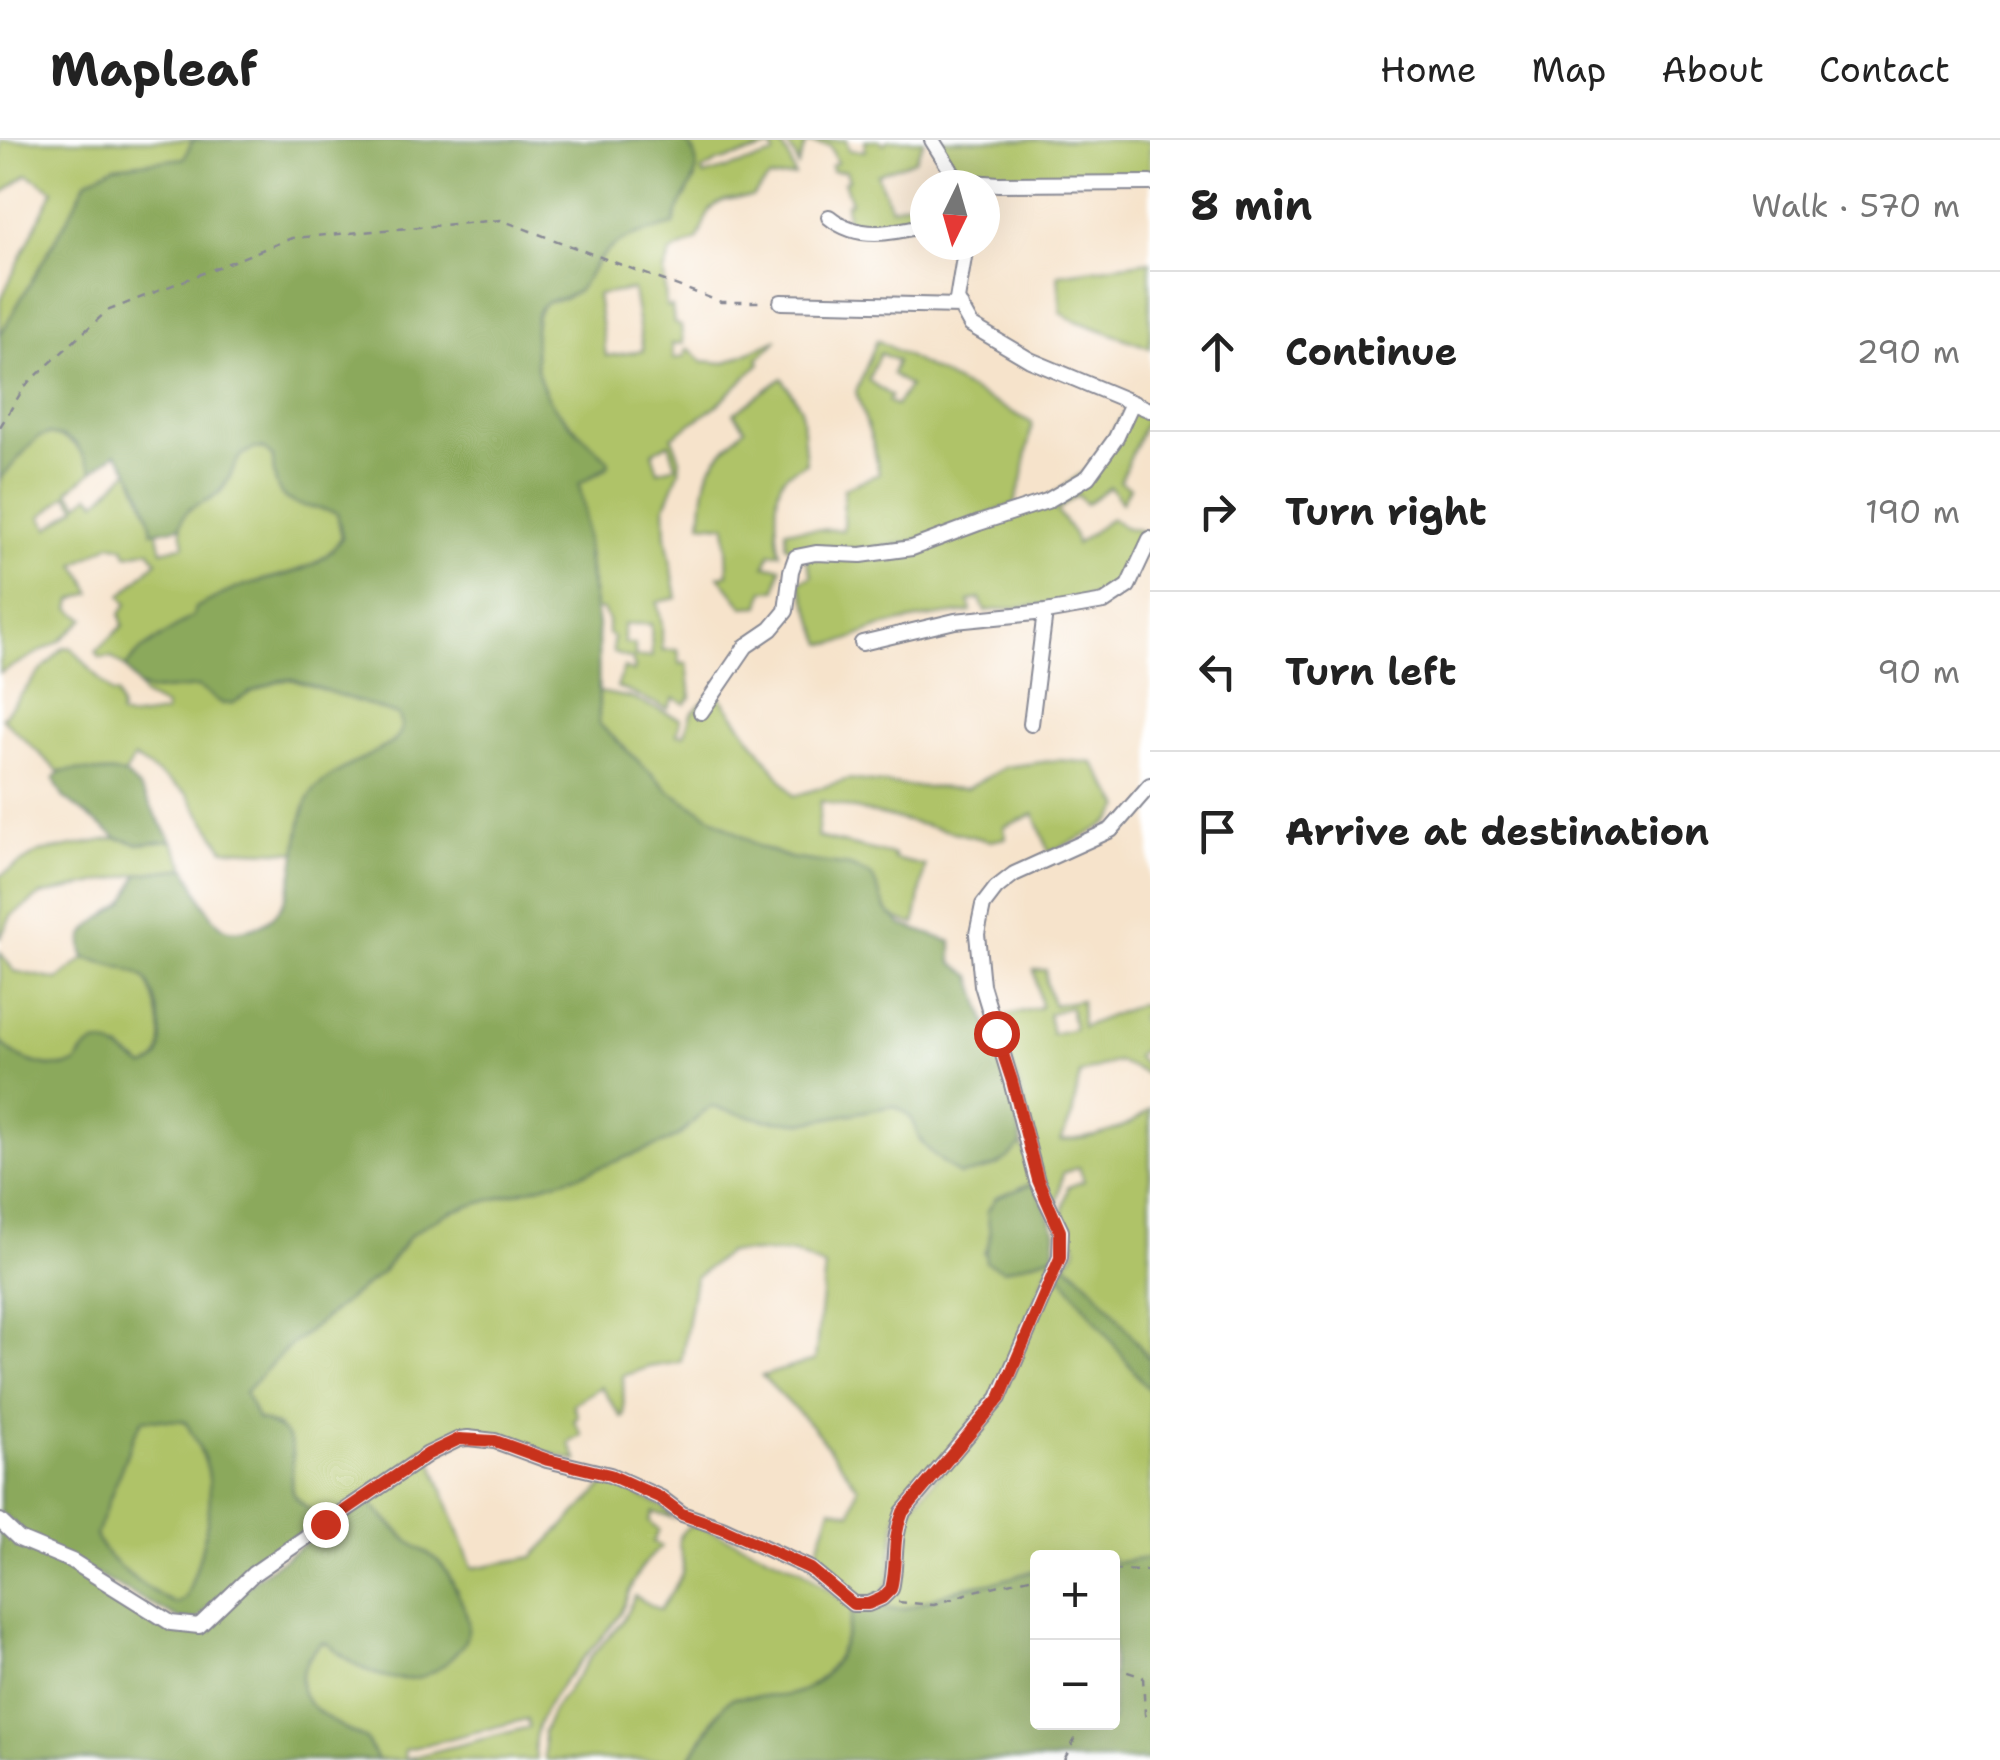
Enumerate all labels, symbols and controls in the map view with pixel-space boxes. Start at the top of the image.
text: Mapleaf [50,37,258,101]
text: Home [1380,46,1476,93]
text: Map [1531,46,1606,93]
text: About [1661,46,1764,93]
text: Contact [1819,46,1950,93]
north arrow [910,170,1000,260]
text: 8 min [1190,177,1312,233]
text: Walk · 570 m [1751,184,1960,227]
icon: ahead [1190,324,1245,379]
text: Continue [1285,326,1457,377]
text: 290 m [1857,330,1960,373]
icon: right [1190,484,1245,539]
text: Turn right [1285,486,1487,537]
text: 190 m [1865,490,1960,533]
icon: left [1190,644,1245,699]
text: Turn left [1285,646,1457,697]
text: 90 m [1877,650,1960,693]
icon: arrive [1190,804,1245,859]
text: Arrive at destination [1285,806,1709,857]
route start [974,1011,1020,1057]
route end [303,1502,349,1548]
map controls [1030,1550,1120,1730]
button: + [1030,1550,1120,1640]
button: − [1030,1640,1120,1730]

